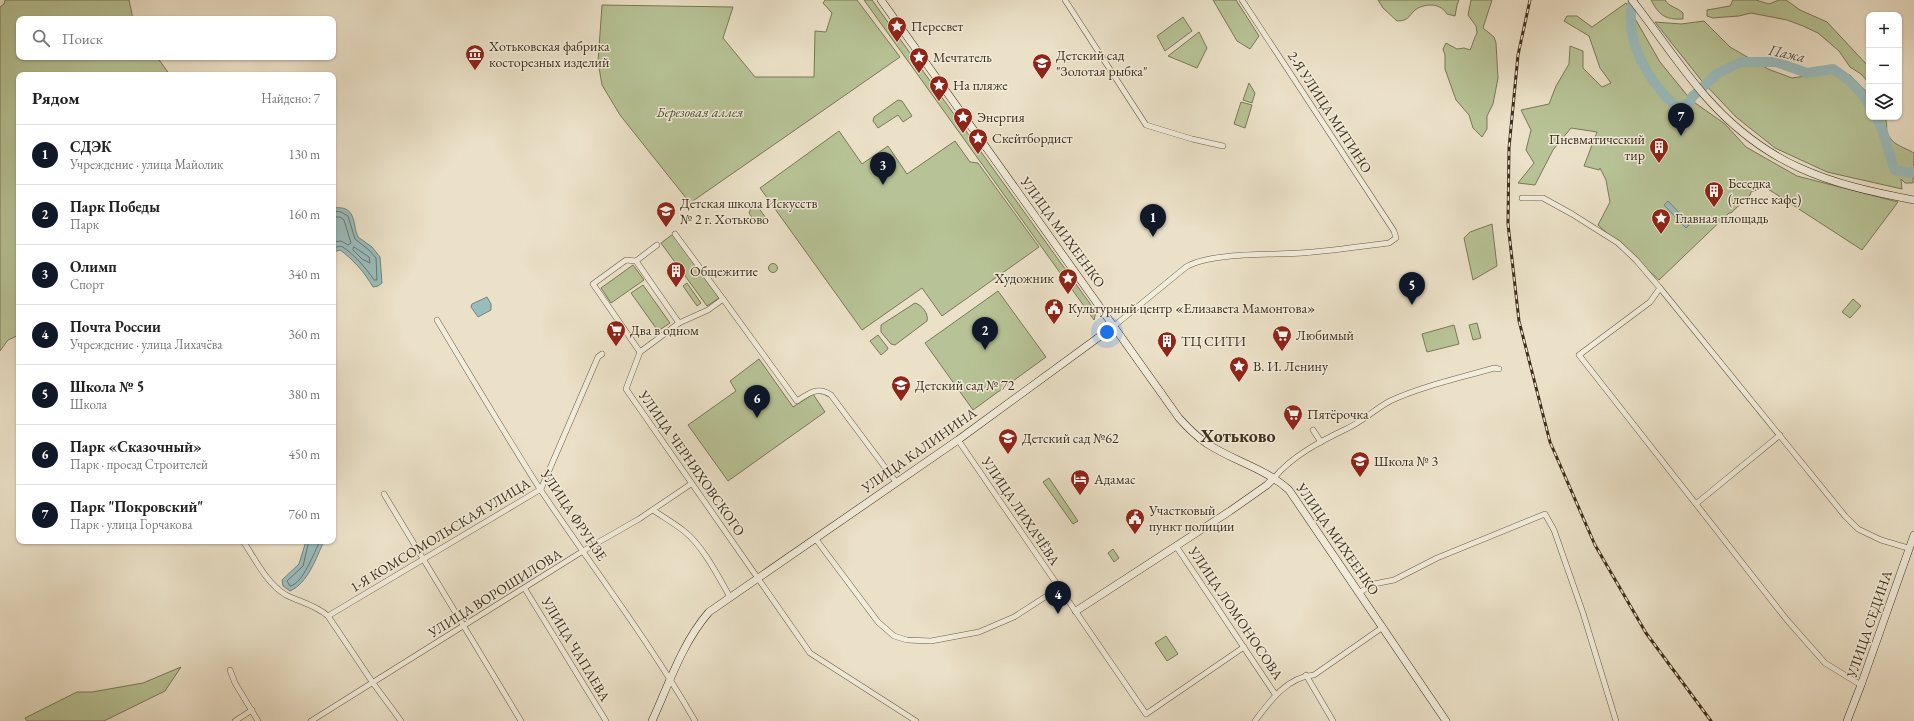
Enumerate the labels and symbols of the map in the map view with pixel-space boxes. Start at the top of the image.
place icon: Пересвет [886,15,908,43]
place label: Пересвет [911,17,964,35]
place label: Хотьковская фабрика косторезных изделий [488,37,610,71]
water label: Пажа [1766,40,1807,66]
museum icon: Хотьковская фабрика косторезных изделий [464,43,486,71]
place icon: Мечтатель [908,46,930,74]
place label: Детский сад "Золотая рыбка" [1056,46,1148,80]
place label: Мечтатель [933,48,992,66]
street label: 2-Я УЛИЦА МИТИНО [1284,48,1376,177]
school or university icon: Детский сад "Золотая рыбка" [1031,52,1053,80]
place icon: На пляже [928,74,950,102]
place label: На пляже [953,76,1008,94]
park label: Березовая аллея [655,103,744,121]
pin: 7 [1668,103,1694,136]
place icon: Энергия [952,106,974,134]
place label: Энергия [977,108,1025,126]
place icon: Скейтбордист [967,127,989,155]
place label: Скейтбордист [992,129,1073,147]
place label: Пневматический тир [1549,130,1646,164]
building icon: Пневматический тир [1648,136,1670,164]
pin: 3 [870,152,896,185]
street label: УЛИЦА МИХЕЕНКО [1016,172,1109,291]
place label: Беседка (летнее кафе) [1728,174,1801,208]
building icon: Беседка (летнее кафе) [1703,180,1725,208]
place label: Детская школа Искусств № 2 г. Хотьково [680,194,818,228]
school or university icon: Детская школа Искусств № 2 г. Хотьково [655,200,677,228]
pin: 1 [1140,204,1166,237]
place icon: Главная площадь [1650,207,1672,235]
place label: Главная площадь [1675,209,1769,227]
building icon: Общежитие [665,260,687,288]
place label: Общежитие [690,262,759,280]
place icon: Художник [1057,267,1079,295]
place label: Художник [993,269,1054,287]
pin: 5 [1399,272,1425,305]
public building icon: Культурный центр «Елизавета Мамонтова» [1043,297,1065,325]
place label: Культурный центр «Елизавета Мамонтова» [1068,299,1315,317]
pin: 2 [972,317,998,350]
supermarket icon: Два в одном [605,319,627,347]
place label: Два в одном [630,321,699,339]
your location [1097,322,1117,342]
supermarket icon: Любимый [1271,324,1293,352]
place label: Любимый [1296,326,1354,344]
building icon: ТЦ СИТИ [1156,330,1178,358]
place label: ТЦ СИТИ [1181,332,1247,350]
place icon: В. И. Ленину [1228,355,1250,383]
place label: В. И. Ленину [1253,357,1329,375]
school or university icon: Детский сад № 72 [890,374,912,402]
place label: Детский сад № 72 [915,376,1015,394]
pin: 6 [744,385,770,418]
street label: УЛИЦА ЧЕРНЯХОВСКОГО [634,386,749,540]
street label: УЛИЦА КАЛИНИНА [857,403,980,497]
supermarket icon: Пятёрочка [1282,403,1304,431]
place label: Пятёрочка [1307,405,1369,423]
district label: Хотьково [1200,424,1275,447]
school or university icon: Детский сад №62 [997,427,1019,455]
place label: Детский сад №62 [1022,429,1119,447]
school or university icon: Школа № 3 [1349,450,1371,478]
street label: УЛИЦА ЛИХАЧЁВА [977,452,1064,569]
place label: Школа № 3 [1374,452,1439,470]
street label: УЛИЦА ФРУНЗЕ [536,465,611,564]
hotel icon: Адамас [1069,468,1091,496]
place label: Адамас [1093,470,1136,488]
street label: 1-Я КОМСОМОЛЬСКАЯ УЛИЦА [347,474,534,596]
street label: УЛИЦА МИХЕЕНКО [1292,479,1384,599]
place label: Участковый пункт полиции [1148,501,1235,535]
public building icon: Участковый пункт полиции [1124,507,1146,535]
street label: УЛИЦА ЛОМОНОСОВА [1184,542,1288,683]
street label: УЛИЦА ВОРОШИЛОВА [424,544,565,642]
street label: УЛИЦА СЕДИНА [1842,568,1896,681]
pin: 4 [1045,581,1071,614]
street label: УЛИЦА ЧАПАЕВА [537,593,614,705]

